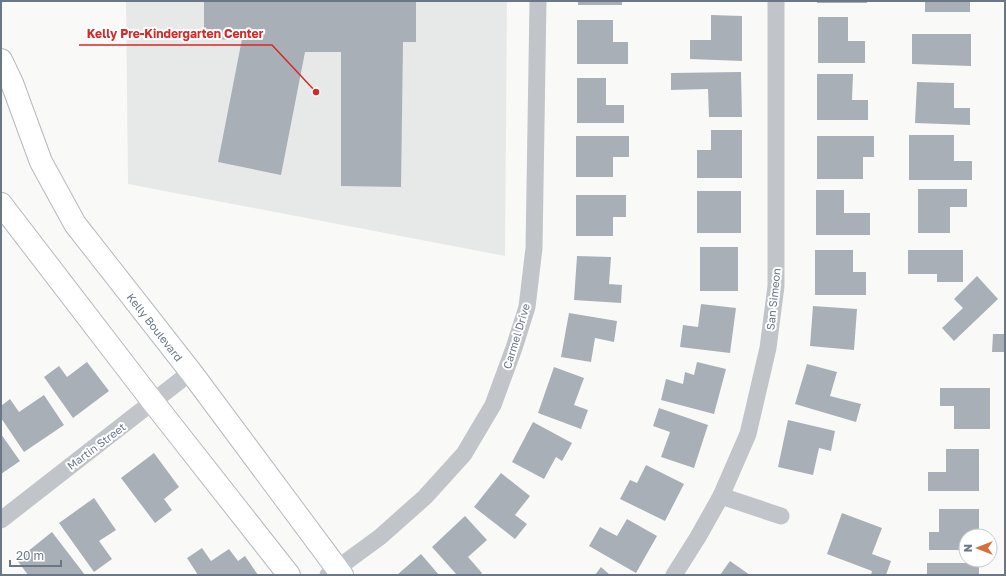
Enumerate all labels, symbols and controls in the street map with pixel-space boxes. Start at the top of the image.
callout: Kelly Pre-Kindergarten Center [79,21,272,45]
text: Kelly Pre-Kindergarten Center [87,26,264,41]
street label: San Simeon [763,267,783,331]
street label: Kelly Boulevard [124,290,186,364]
street label: Carmel Drive [500,302,532,370]
street label: Martin Street [64,420,128,472]
north arrow [958,528,998,568]
scale bar [10,542,61,568]
text: N [961,544,974,552]
text: 20 m [16,548,44,563]

